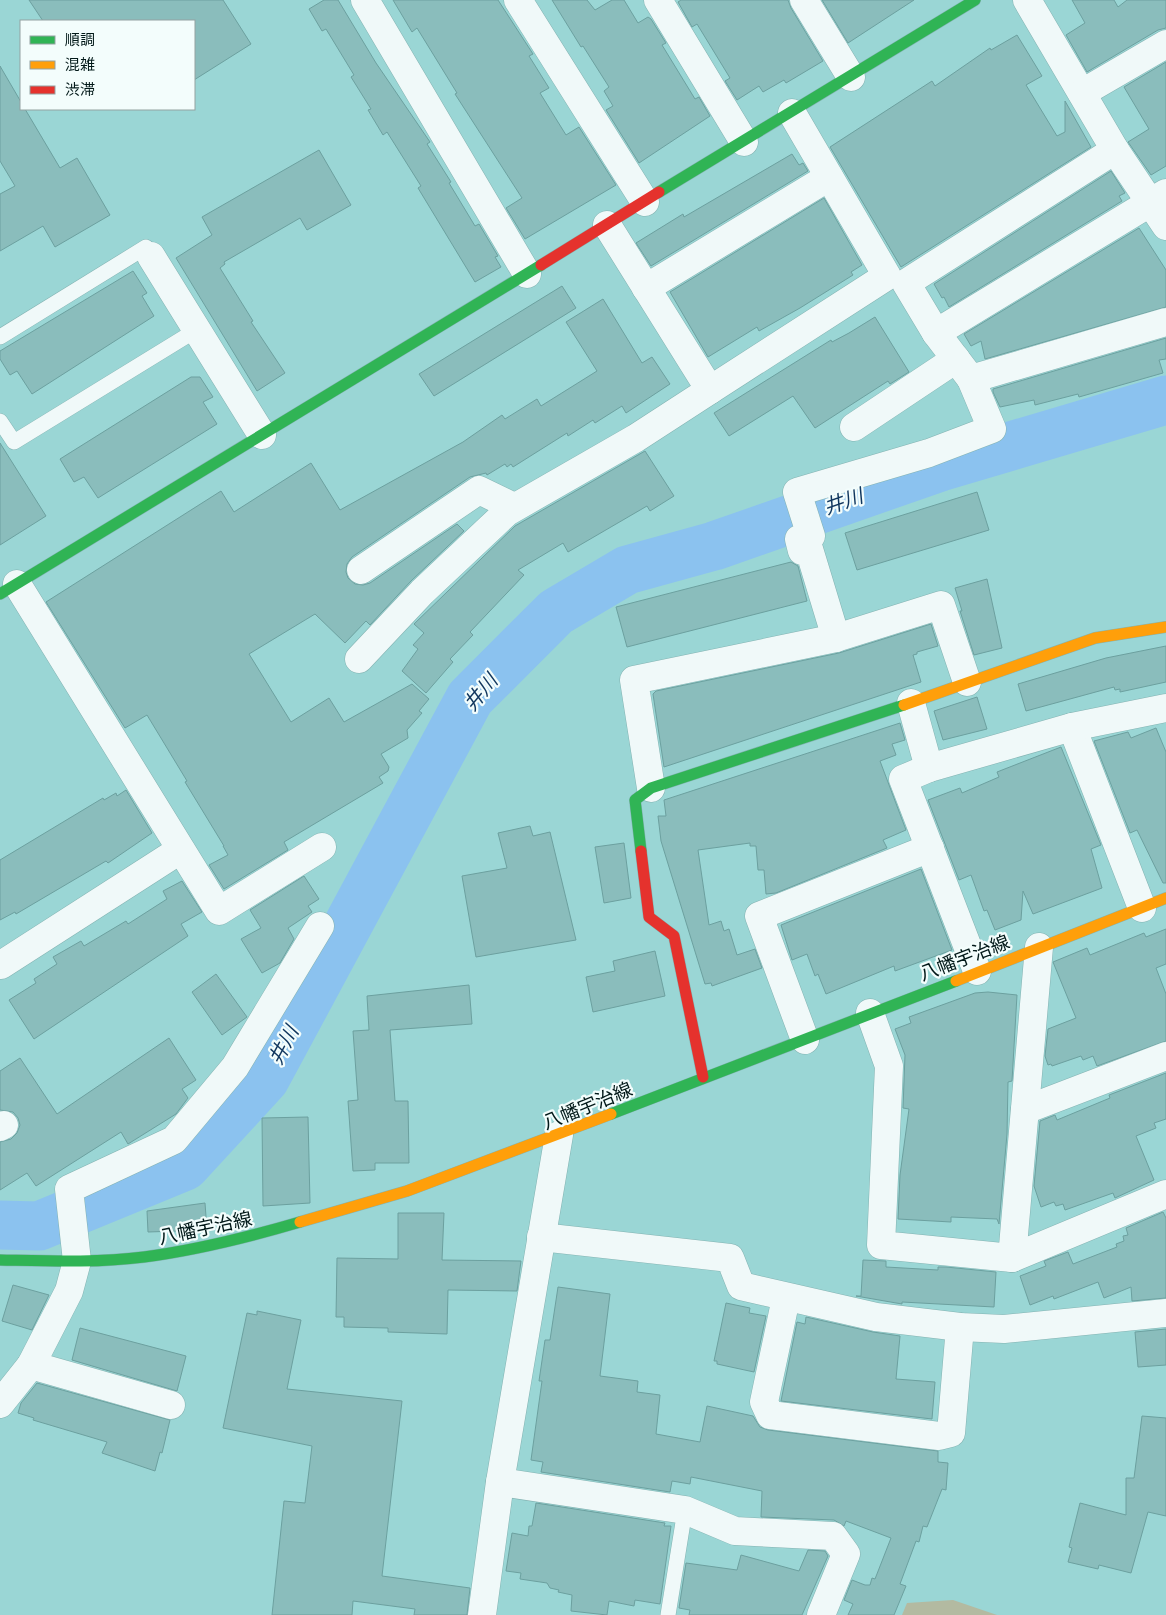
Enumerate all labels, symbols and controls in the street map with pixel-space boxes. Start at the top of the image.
legend [20,20,195,110]
text: 順調 [65,28,95,51]
text: 混雑 [65,53,95,76]
text: 渋滞 [65,78,95,101]
water label: 井川 [819,479,869,522]
water label: 井川 [455,665,506,717]
street label: 八幡宇治線 [914,926,1014,988]
water label: 井川 [260,1018,307,1070]
street label: 八幡宇治線 [538,1074,636,1136]
street label: 八幡宇治線 [156,1203,254,1251]

